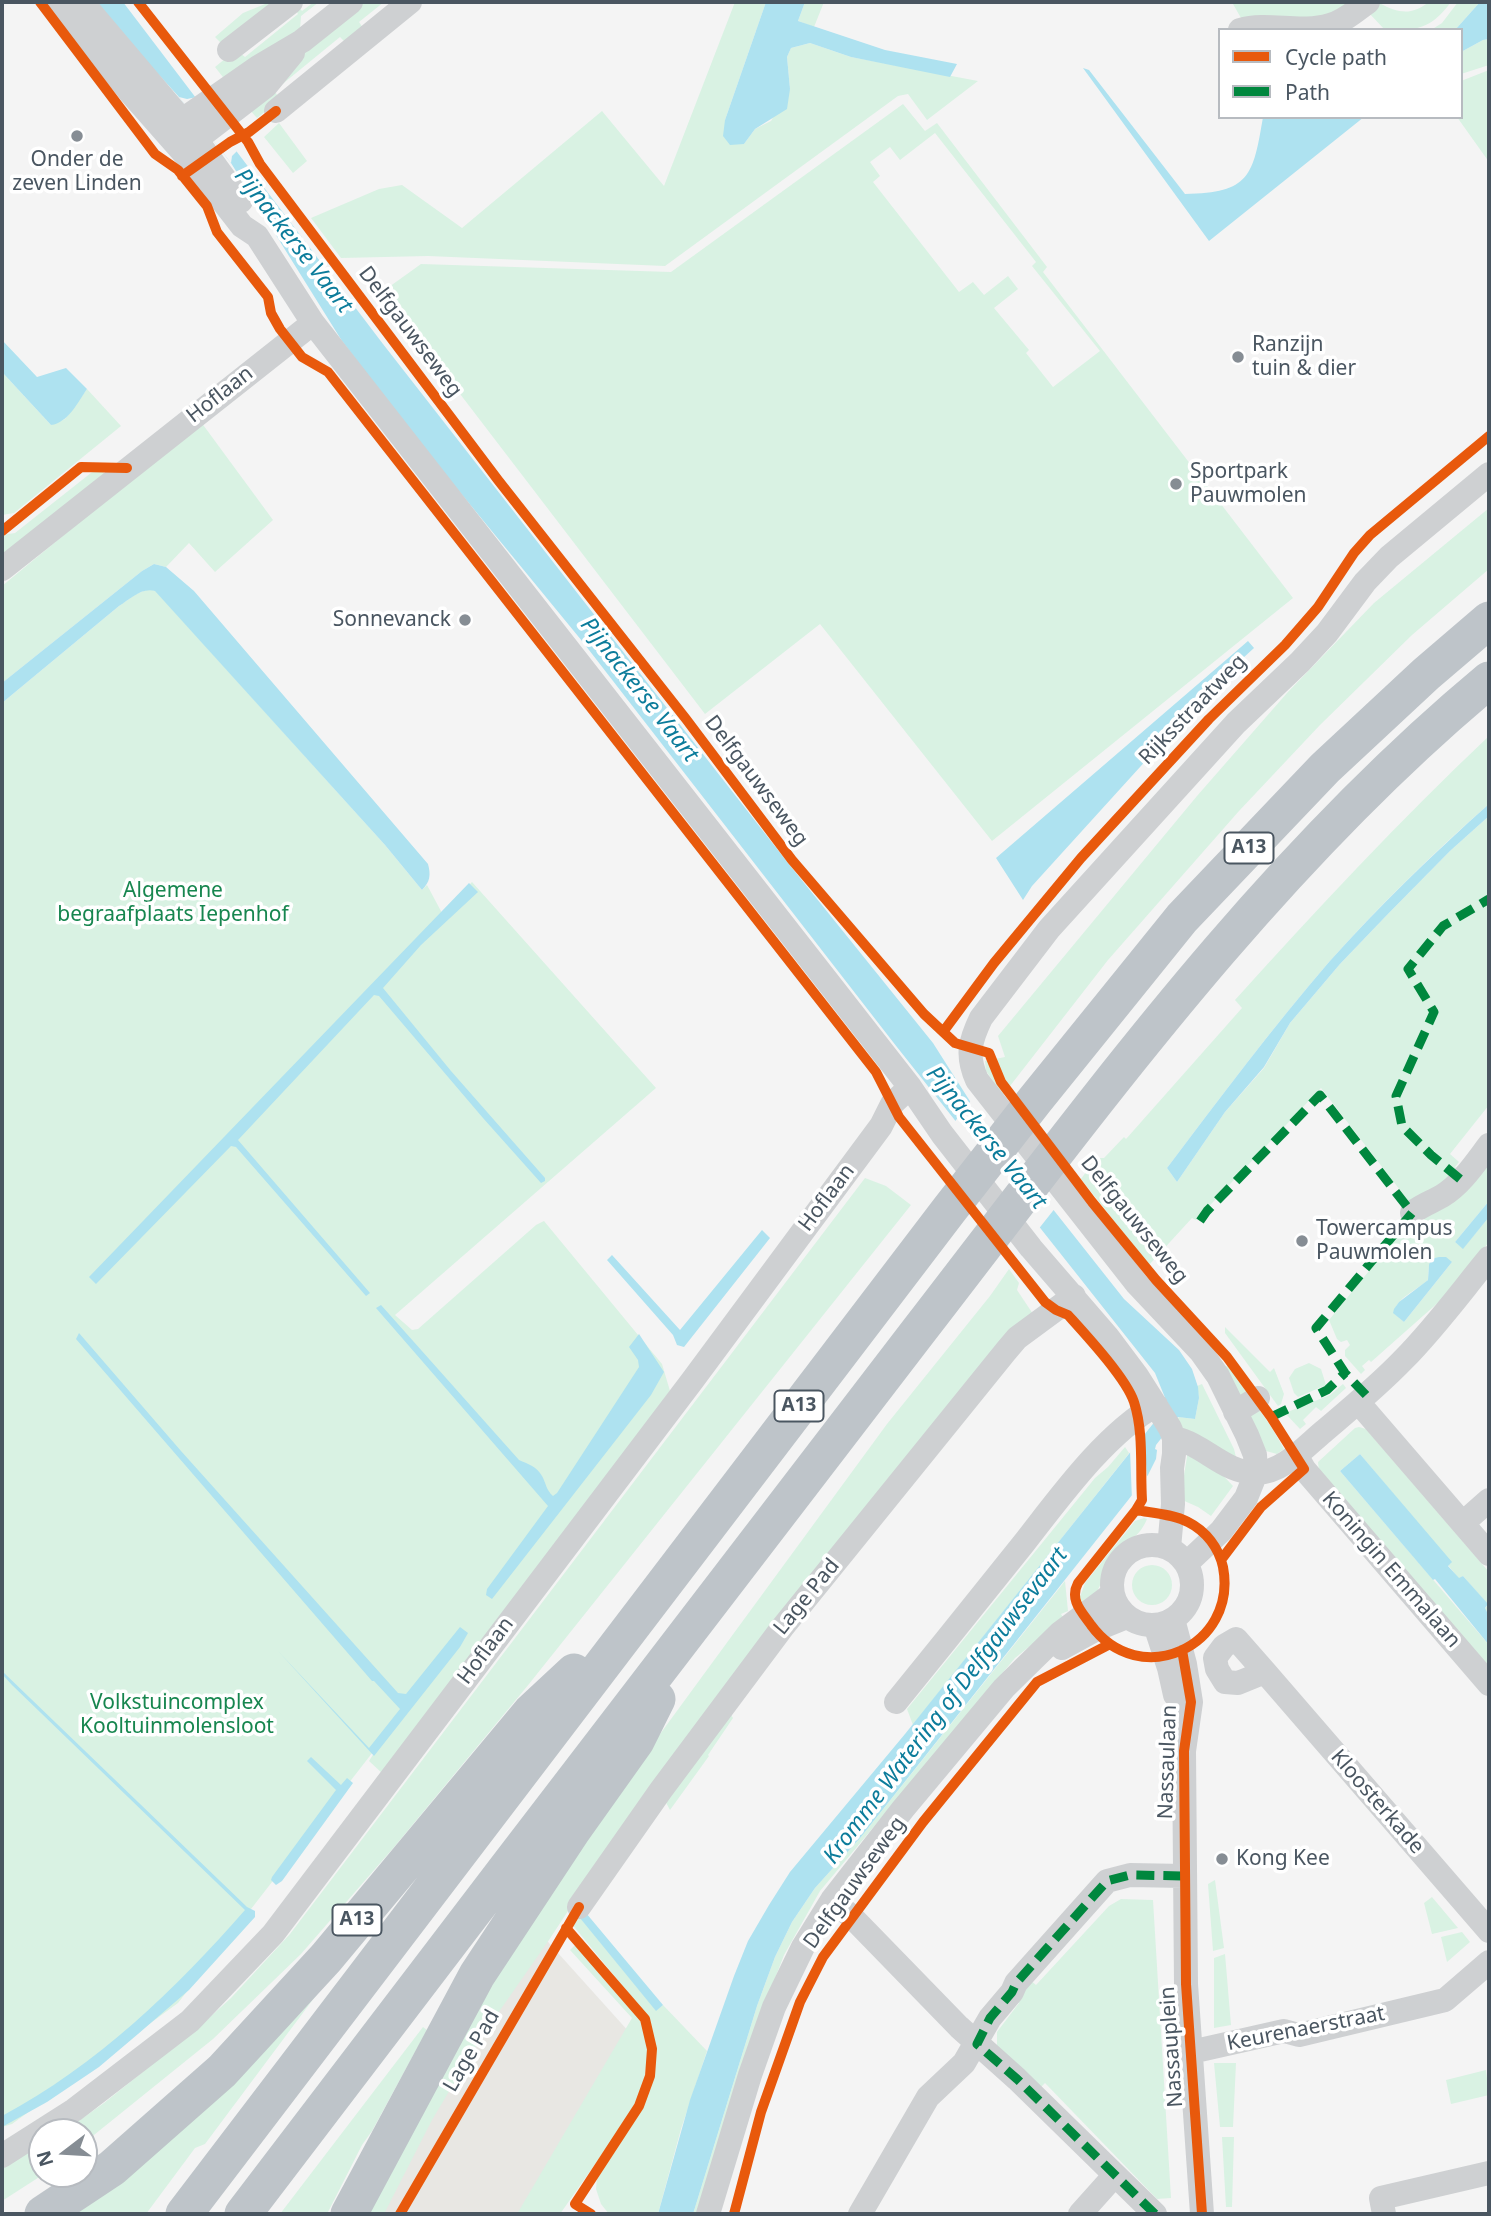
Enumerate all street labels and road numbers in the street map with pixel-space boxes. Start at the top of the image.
street label: Delfgauwseweg [353,262,467,402]
street label: Hoflaan [182,361,258,429]
street label: Rijksstraatweg [1134,650,1252,770]
street label: Delfgauwseweg [699,711,813,851]
road number: A13 [1224,832,1274,863]
street label: Delfgauwseweg [1075,1151,1193,1289]
street label: Hoflaan [794,1159,860,1237]
road number: A13 [774,1390,824,1422]
street label: Koningin Emmalaan [1316,1487,1466,1653]
street label: Lage Pad [769,1554,845,1640]
street label: Hoflaan [453,1612,519,1690]
street label: Nassaulaan [1153,1704,1183,1820]
street label: Kloosterkade [1325,1745,1429,1859]
street label: Delfgauwseweg [799,1812,911,1954]
road number: A13 [332,1904,382,1936]
street label: Nassauplein [1155,1986,1189,2108]
street label: Keurenaerstraat [1225,2001,1387,2057]
street label: Lage Pad [438,2006,506,2096]

